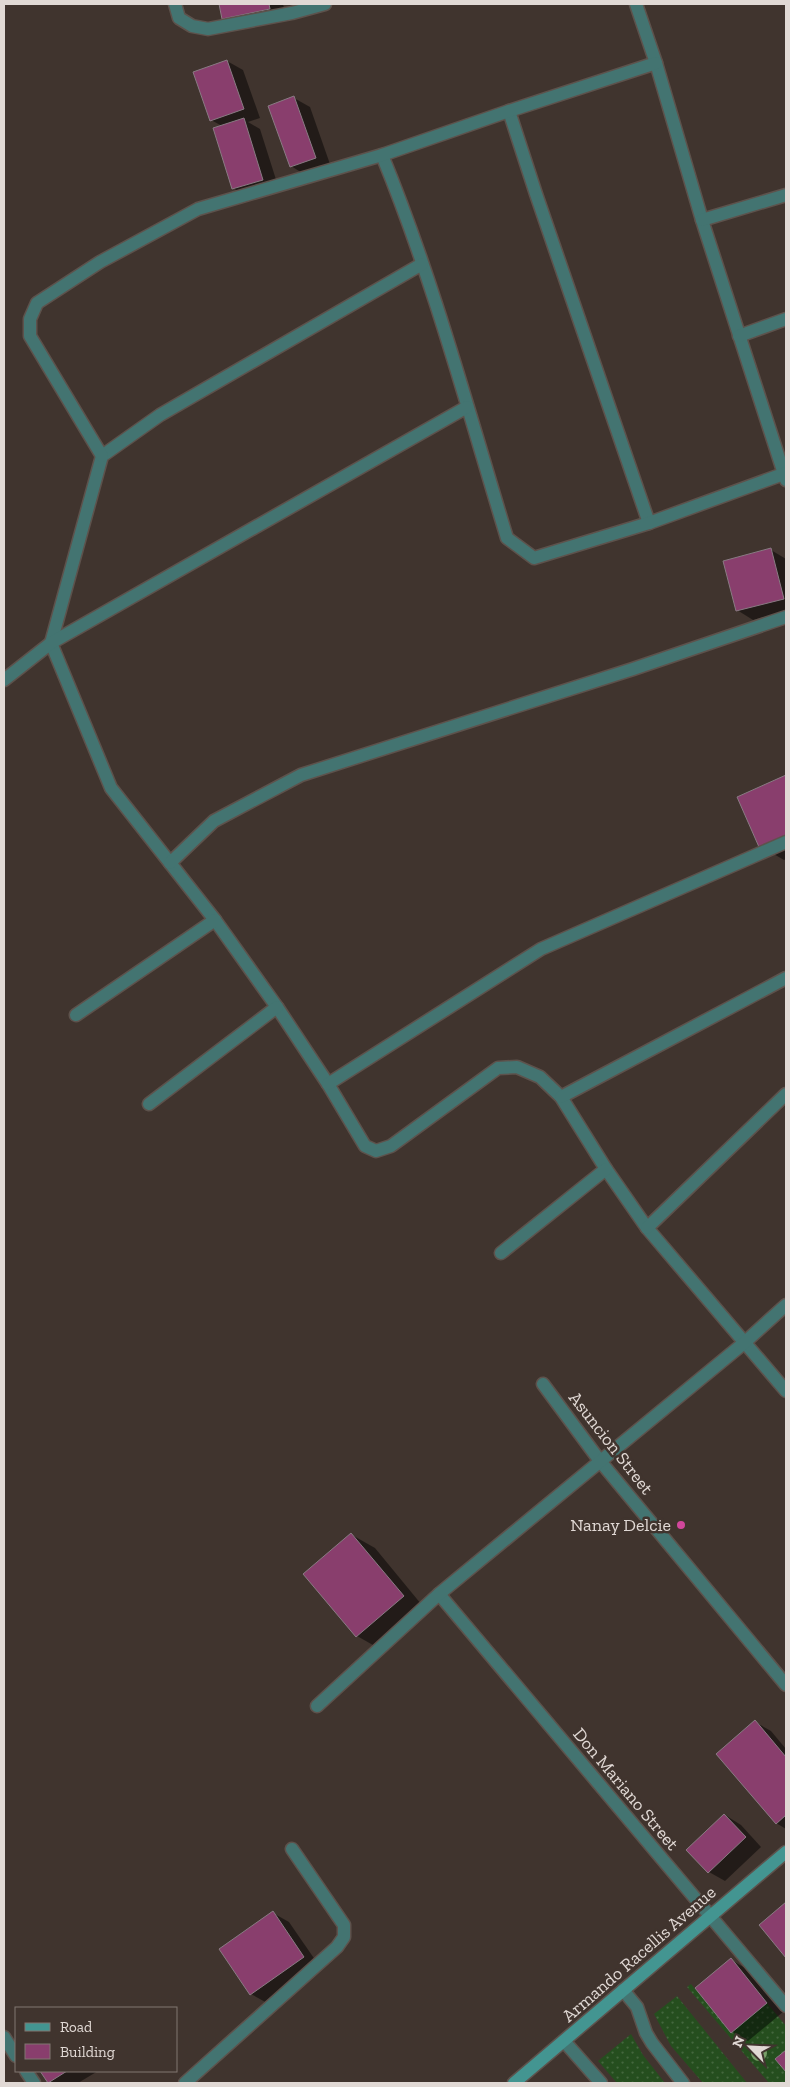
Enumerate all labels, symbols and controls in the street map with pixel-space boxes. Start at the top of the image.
street label: Asuncion Street [564,1387,658,1499]
place label: Nanay Delcie [570,1514,671,1536]
marker: Nanay Delcie [675,1519,687,1531]
street label: Don Mariano Street [568,1723,684,1855]
street label: Armando Racellis Avenue [558,1881,720,2027]
legend [15,2007,178,2072]
text: Road [60,2018,93,2036]
north arrow [725,2022,775,2072]
text: N [729,2033,749,2050]
text: Building [60,2043,115,2061]

